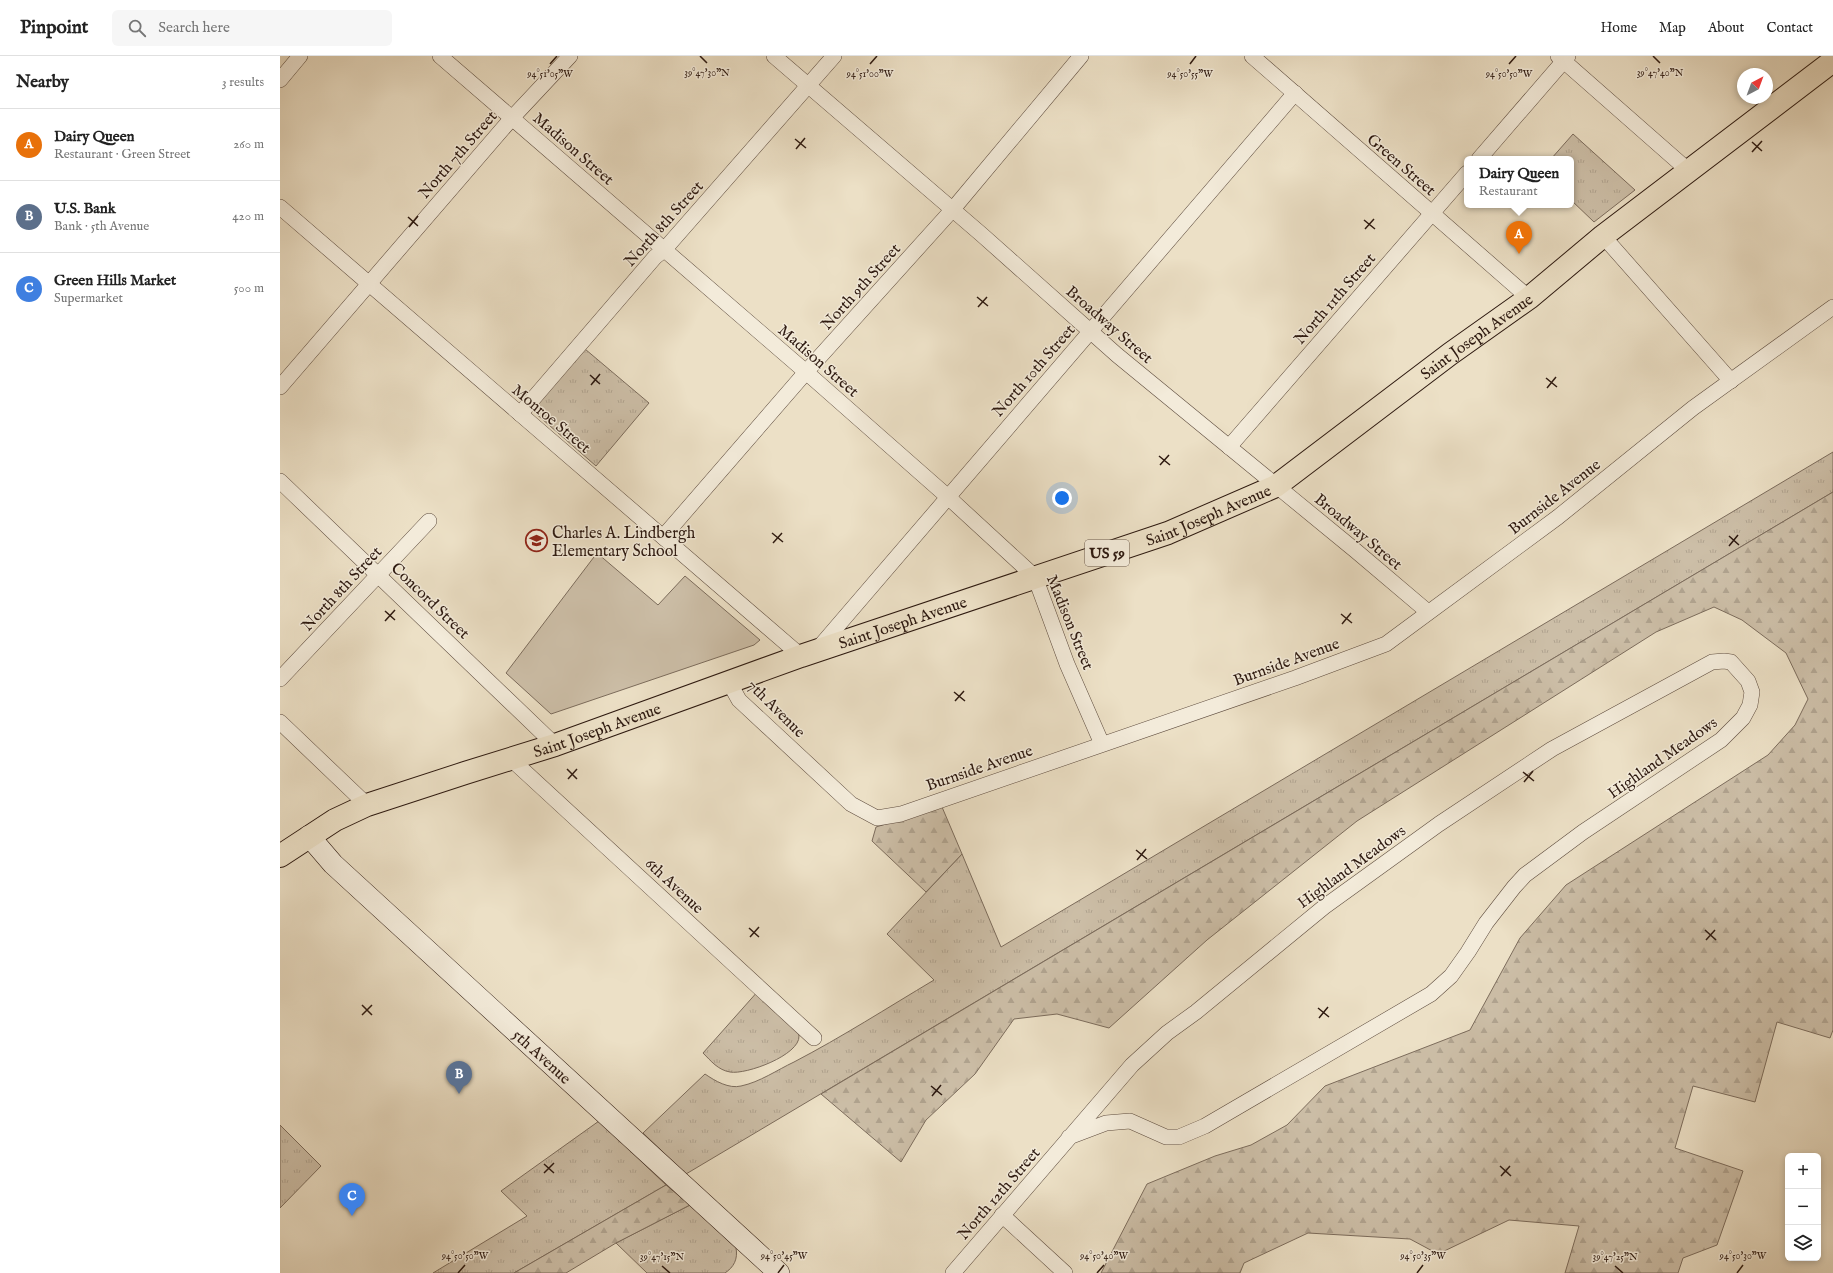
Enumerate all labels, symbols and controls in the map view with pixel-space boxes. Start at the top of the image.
search box [112,10,392,46]
text: Pinpoint [20,16,88,40]
icon: search [126,17,148,39]
text: Search here [158,18,230,37]
text: Home [1601,19,1637,37]
text: Map [1659,19,1686,37]
text: About [1708,19,1744,37]
text: Contact [1766,19,1813,37]
text: 39°47'30"N [684,67,730,80]
text: 39°47'40"N [1637,67,1684,80]
text: 94°51'05"W [526,68,573,81]
text: 94°51'00"W [846,68,894,81]
text: 94°50'55"W [1166,68,1213,81]
text: 94°50'50"W [1485,68,1533,81]
north arrow [1737,68,1773,104]
text: Nearby [16,72,69,93]
text: 3 results [222,74,264,91]
street label: North 7th Street [415,107,502,203]
street label: Madison Street [528,109,618,190]
text: Dairy Queen [54,127,135,146]
street label: Green Street [1362,130,1440,201]
text: A [25,136,33,153]
text: 260 m [233,136,264,153]
text: Restaurant · Green Street [54,146,191,163]
popup [1464,156,1574,208]
text: Dairy Queen [1479,164,1559,183]
street label: North 8th Street [621,177,709,271]
text: Restaurant [1479,183,1538,200]
text: U.S. Bank [54,199,116,218]
text: B [25,208,33,225]
text: 420 m [232,208,264,225]
text: Bank · 5th Avenue [54,218,149,235]
pin: A [1506,221,1532,254]
street label: North 9th Street [817,240,906,335]
street label: North 11th Street [1290,249,1381,349]
text: Green Hills Market [54,271,176,290]
text: C [24,280,34,297]
text: 500 m [234,280,264,297]
street label: Broadway Street [1061,282,1157,369]
text: Supermarket [54,290,123,307]
street label: Saint Joseph Avenue [1417,290,1538,385]
street label: North 10th Street [989,320,1081,422]
street label: Madison Street [773,321,863,402]
street label: Monroe Street [507,381,595,459]
street label: Burnside Avenue [1505,455,1605,540]
street label: Saint Joseph Avenue [1144,481,1275,552]
your location [1052,488,1072,508]
street label: Broadway Street [1310,490,1406,575]
place label: Charles A. Lindbergh Elementary School [552,524,696,562]
school or university icon: Charles A. Lindbergh Elementary School [524,528,550,554]
road number: US 59 [1085,540,1129,566]
street label: North 8th Street [298,542,387,636]
street label: Concord Street [386,559,473,644]
street label: Madison Street [1041,572,1097,674]
street label: Saint Joseph Avenue [836,593,970,655]
street label: Burnside Avenue [1231,634,1342,691]
street label: 7th Avenue [742,676,809,743]
street label: Saint Joseph Avenue [531,699,664,763]
street label: Highland Meadows [1604,713,1722,804]
street label: Burnside Avenue [924,741,1036,796]
street label: Highland Meadows [1294,821,1411,914]
street label: 6th Avenue [640,854,707,919]
street label: 5th Avenue [508,1026,574,1089]
pin: B [446,1061,472,1094]
street label: North 12th Street [954,1144,1045,1245]
map controls [1785,1153,1821,1261]
button: + [1785,1153,1821,1189]
pin: C [339,1183,365,1216]
button: − [1785,1189,1821,1225]
button: layers [1785,1225,1821,1261]
text: 94°50'50"W [441,1250,489,1263]
text: 94°50'45"W [760,1250,808,1263]
text: 94°50'40"W [1079,1250,1128,1263]
text: 94°50'35"W [1399,1250,1446,1263]
text: 94°50'30"W [1719,1250,1767,1263]
text: 39°47'15"N [640,1251,684,1264]
text: 39°47'25"N [1592,1251,1638,1264]

